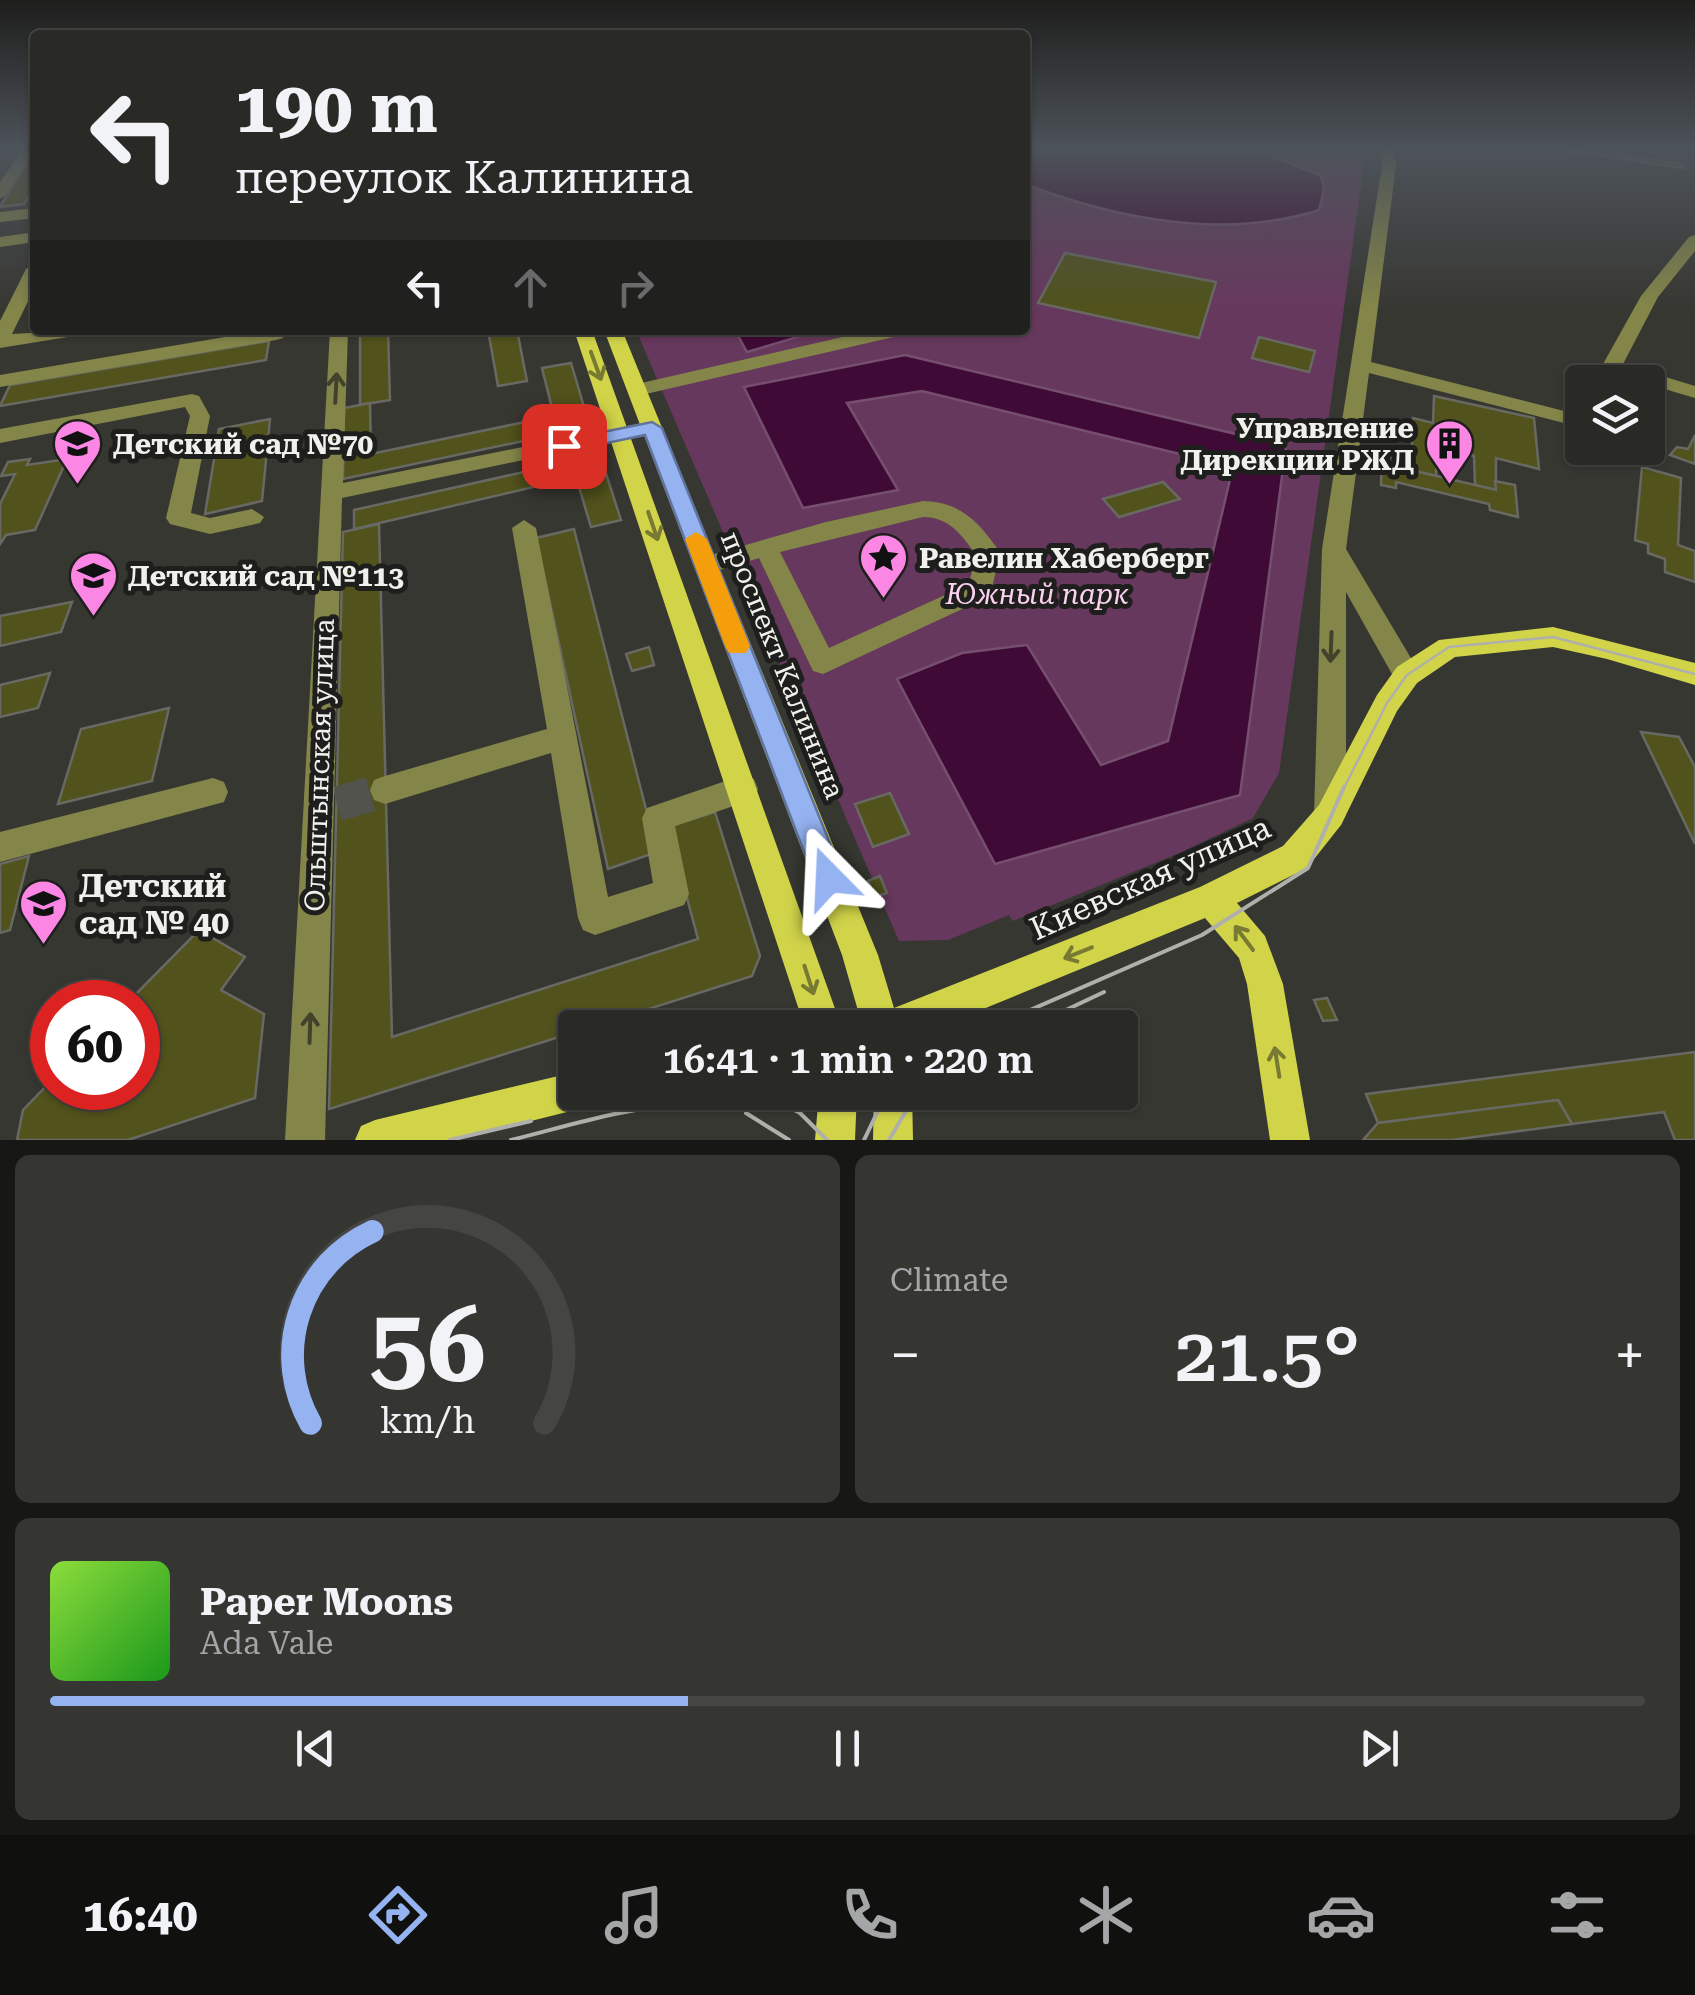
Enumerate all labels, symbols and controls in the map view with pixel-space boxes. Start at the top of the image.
text: 190 m [235,67,438,149]
icon: left [70,70,200,200]
text: переулок Калинина [235,151,693,204]
icon: left [398,260,453,315]
icon: ahead [503,260,558,315]
icon: right [608,260,663,315]
one-way arrow [588,349,606,380]
map controls [1565,365,1665,465]
button: layers [1565,365,1665,465]
one-way arrow [327,373,346,405]
pin [522,404,607,489]
place label: Управление Дирекции РЖД [1180,412,1414,477]
school or university icon: Детский сад №70 [52,418,104,486]
building icon: Управление Дирекции РЖД [1423,418,1475,486]
icon: arrive [537,419,592,474]
place label: Детский сад №70 [113,428,374,461]
one-way arrow [645,510,663,542]
street label: проспект Калинина [714,527,851,804]
place icon: Равелин Хаберберг [858,532,910,600]
place label: Равелин Хаберберг [919,542,1209,575]
school or university icon: Детский сад №113 [67,550,119,618]
place label: Детский сад №113 [128,560,404,593]
park label: Южный парк [944,578,1129,611]
street label: Ольштынская улица [298,618,341,912]
one-way arrow [1321,630,1340,662]
street label: Киевская улица [1024,808,1276,948]
position arrow [777,826,881,930]
place label: Детский сад № 40 [79,867,229,942]
school or university icon: Детский сад № 40 [18,878,70,946]
one-way arrow [1233,926,1255,952]
one-way arrow [1063,945,1093,963]
one-way arrow [802,964,820,996]
speed limit sign: 60 [30,980,160,1110]
one-way arrow [301,1012,320,1044]
text: 16:41 · 1 min · 220 m [663,1038,1034,1082]
one-way arrow [1268,1046,1286,1079]
text: Climate [890,1261,1008,1299]
text: 56 [369,1285,486,1406]
text: 21.5° [1175,1311,1360,1399]
text: − [890,1323,921,1387]
text: + [1614,1323,1645,1387]
text: km/h [380,1400,475,1442]
text: Paper Moons [200,1580,453,1624]
text: Ada Vale [200,1624,333,1662]
icon: previous [288,1721,343,1776]
icon: pause [820,1721,875,1776]
icon: next [1352,1721,1407,1776]
icon: directions [363,1880,433,1950]
icon: music [599,1880,669,1950]
icon: phone [835,1880,905,1950]
icon: climate [1071,1880,1141,1950]
icon: car [1306,1880,1376,1950]
icon: filters [1542,1880,1612,1950]
text: 16:40 [83,1889,198,1942]

